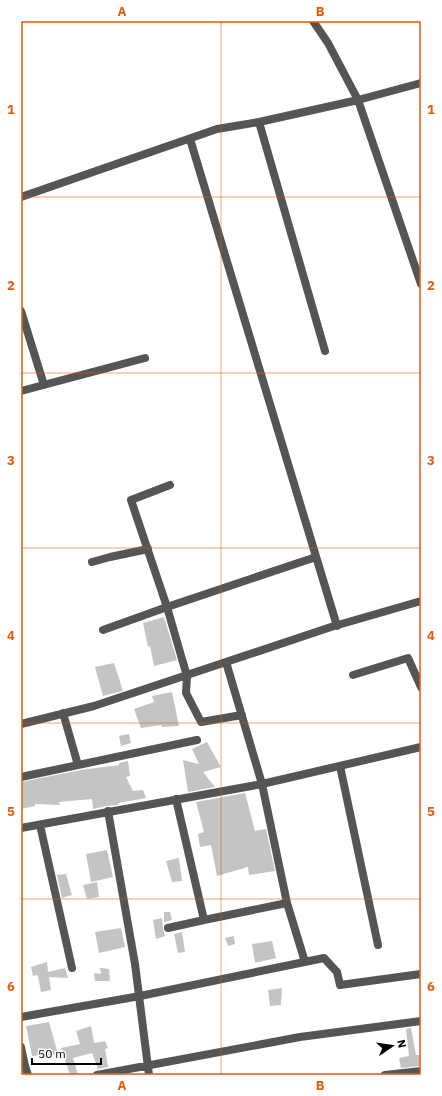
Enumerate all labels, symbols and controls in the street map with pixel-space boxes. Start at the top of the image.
text: A [118,3,127,20]
text: B [316,3,325,20]
text: 1 [7,101,15,118]
text: 1 [427,101,435,118]
text: 2 [7,277,15,294]
text: 2 [427,277,435,294]
text: 3 [7,452,15,469]
text: 3 [427,452,435,469]
text: 4 [7,627,15,644]
text: 4 [427,627,435,644]
text: 5 [7,803,15,820]
text: 5 [427,803,435,820]
text: 6 [7,978,15,995]
text: 6 [427,978,435,995]
north arrow [372,1026,412,1066]
text: N [394,1038,409,1049]
scale bar [32,1040,101,1066]
text: 50 m [38,1046,66,1061]
text: A [118,1077,127,1094]
text: B [316,1077,325,1094]

